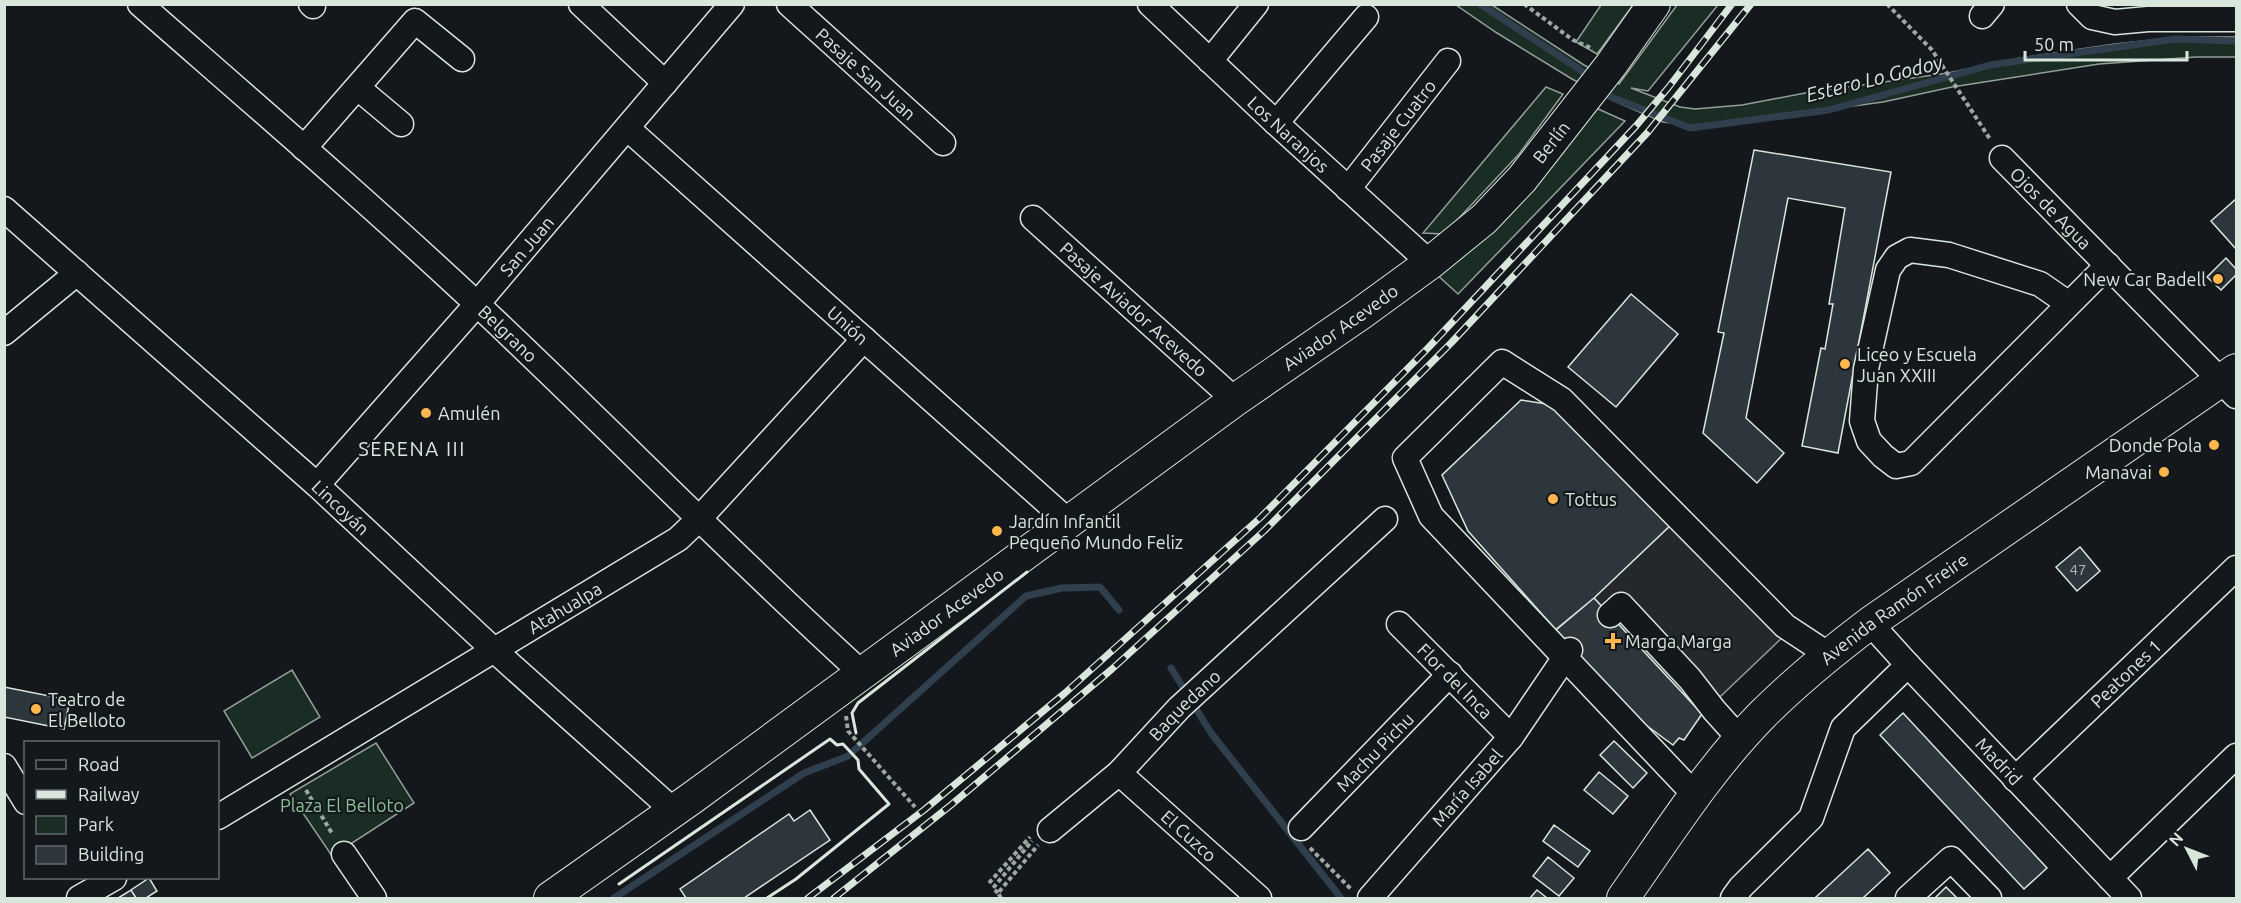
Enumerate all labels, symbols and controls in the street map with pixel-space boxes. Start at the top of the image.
street label: Pasaje San Juan [812,24,920,124]
scale bar [2025,24,2187,62]
text: 50 m [2034,34,2074,54]
water label: Estero Lo Godoy [1803,50,1945,106]
street label: Pasaje Cuatro [1356,76,1440,175]
street label: Los Naranjos [1244,92,1333,176]
street label: Berlín [1528,117,1573,167]
street label: Ojos de Agua [2006,163,2096,253]
street label: San Juan [496,212,557,280]
street label: Pasaje Aviador Acevedo [1056,238,1212,380]
place label: New Car Badell [2083,269,2206,289]
marker: New Car Badell [2211,272,2225,286]
street label: Aviador Acevedo [1279,280,1402,374]
street label: Belgrano [475,301,542,366]
street label: Unión [824,302,872,348]
place label: Liceo y Escuela Juan XXIII [1857,344,1977,385]
marker: Liceo y Escuela Juan XXIII [1838,357,1852,371]
place label: Amulén [438,403,500,423]
marker: Amulén [419,406,433,420]
place label: Donde Pola [2109,435,2202,455]
district label: SERENA III [358,437,466,460]
marker: Donde Pola [2207,438,2221,452]
place label: Manavai [2085,462,2152,482]
marker: Manavai [2157,465,2171,479]
street label: Lincoyán [308,476,374,539]
place label: Tottus [1565,489,1617,509]
marker: Tottus [1546,492,1560,506]
place label: Jardín Infantil Pequeño Mundo Feliz [1009,511,1183,552]
marker: Jardín Infantil Pequeño Mundo Feliz [990,524,1004,538]
street label: Avenida Ramón Freire [1816,549,1971,668]
house number: 47 [2070,561,2086,578]
street label: Aviador Acevedo [886,563,1007,660]
street label: Atahualpa [524,578,605,637]
place label: Marga Marga [1625,631,1732,651]
marker: Marga Marga [1606,634,1620,648]
street label: Peatones 1 [2086,635,2165,711]
street label: Flor del Inca [1414,639,1497,722]
street label: Baquedano [1145,665,1224,744]
place label: Teatro de El Belloto [48,689,126,730]
marker: Teatro de El Belloto [29,702,43,716]
street label: Machu Pichu [1332,708,1417,795]
street label: Madrid [1972,733,2026,789]
legend [24,741,219,879]
street label: María Isabel [1428,744,1506,830]
text: Road [78,754,120,774]
text: Railway [78,784,140,804]
park label: Plaza El Belloto [280,795,404,815]
street label: El Cuzco [1157,806,1221,865]
text: Park [78,814,114,834]
north arrow [2157,819,2217,879]
text: N [2165,829,2187,849]
text: Building [78,844,144,864]

